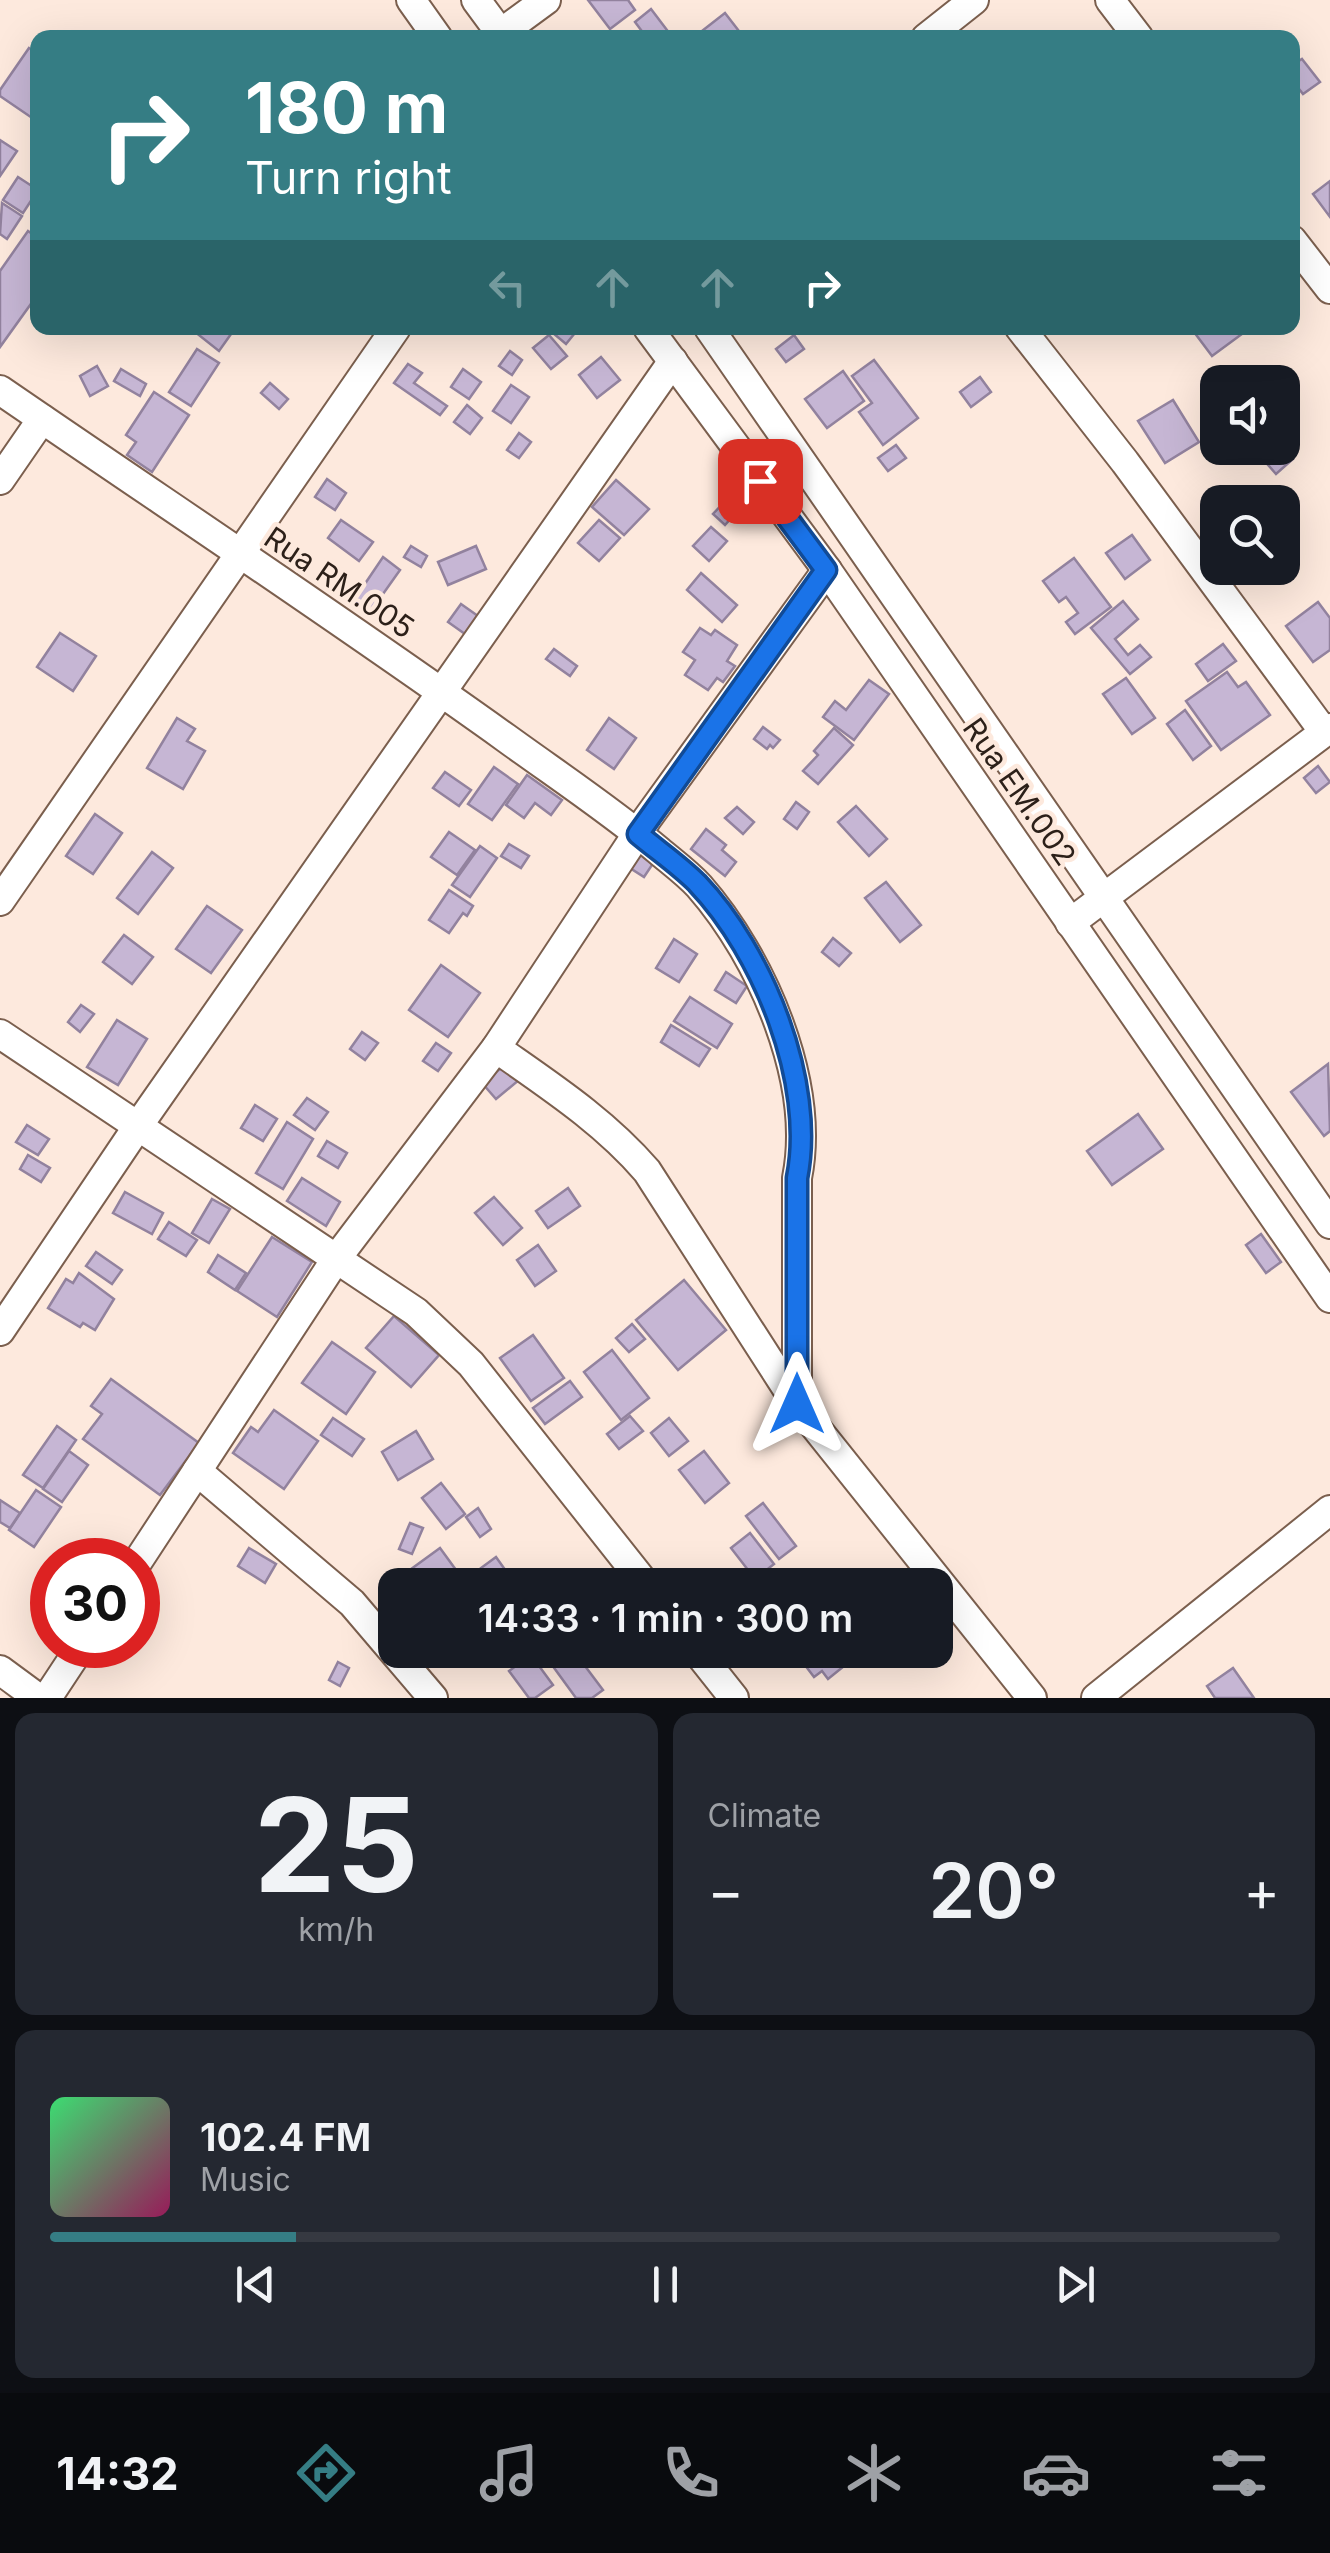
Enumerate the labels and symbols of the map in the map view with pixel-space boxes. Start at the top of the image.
pin [718,439,803,524]
street label: Rua RM.005 [258,519,421,645]
street label: Rua EM.002 [956,711,1084,872]
position arrow [745,1352,849,1456]
speed limit sign: 30 [30,1538,160,1668]

